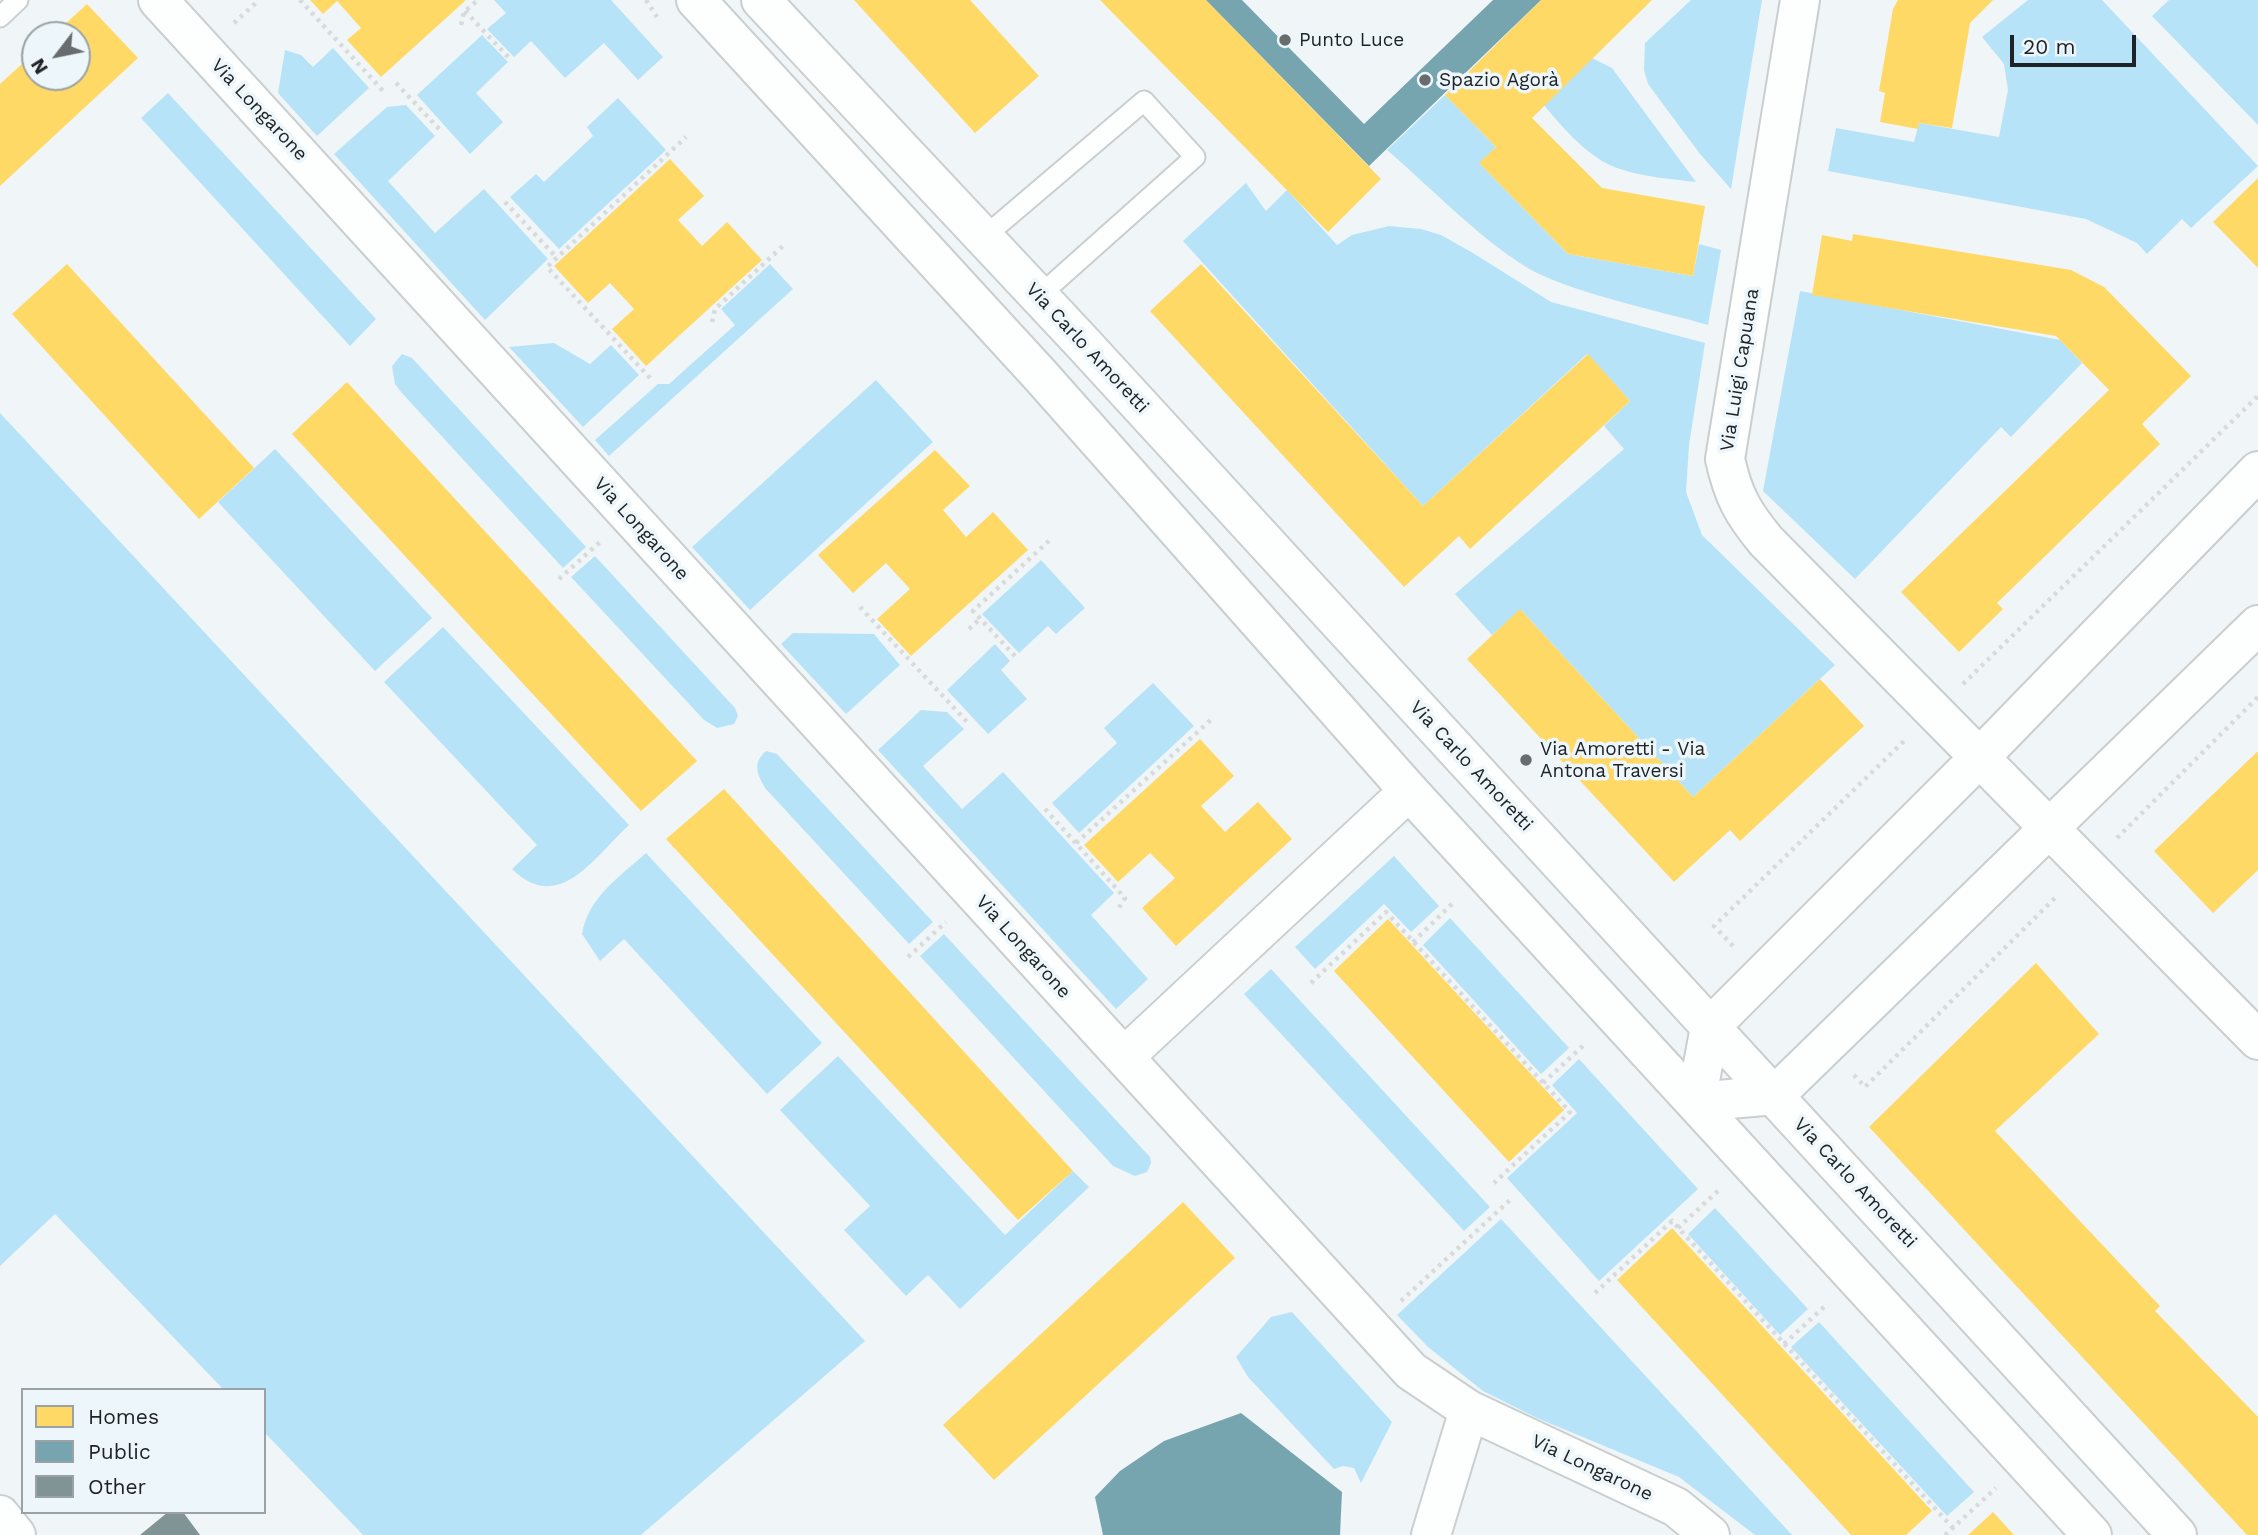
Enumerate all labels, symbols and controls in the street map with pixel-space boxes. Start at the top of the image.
north arrow [21,21,91,91]
scale bar [2013,21,2139,65]
place label: Punto Luce [1299,29,1404,51]
marker: Punto Luce [1277,32,1293,48]
text: 20 m [2023,34,2075,59]
text: N [26,54,53,78]
street label: Via Longarone [206,54,312,166]
place label: Spazio Agorà [1439,69,1559,91]
marker: Spazio Agorà [1417,72,1433,88]
street label: Via Carlo Amoretti [1021,278,1153,418]
street label: Via Luigi Capuana [1716,287,1764,453]
street label: Via Longarone [589,473,693,585]
street label: Via Carlo Amoretti [1405,696,1537,836]
place label: Via Amoretti - Via Antona Traversi [1540,738,1705,782]
marker: Via Amoretti - Via Antona Traversi [1518,752,1534,768]
street label: Via Longarone [971,891,1075,1003]
street label: Via Carlo Amoretti [1789,1113,1921,1253]
legend [21,1388,266,1514]
text: Homes [88,1404,159,1429]
street label: Via Longarone [1528,1430,1656,1506]
text: Public [88,1439,151,1464]
text: Other [88,1474,146,1499]

